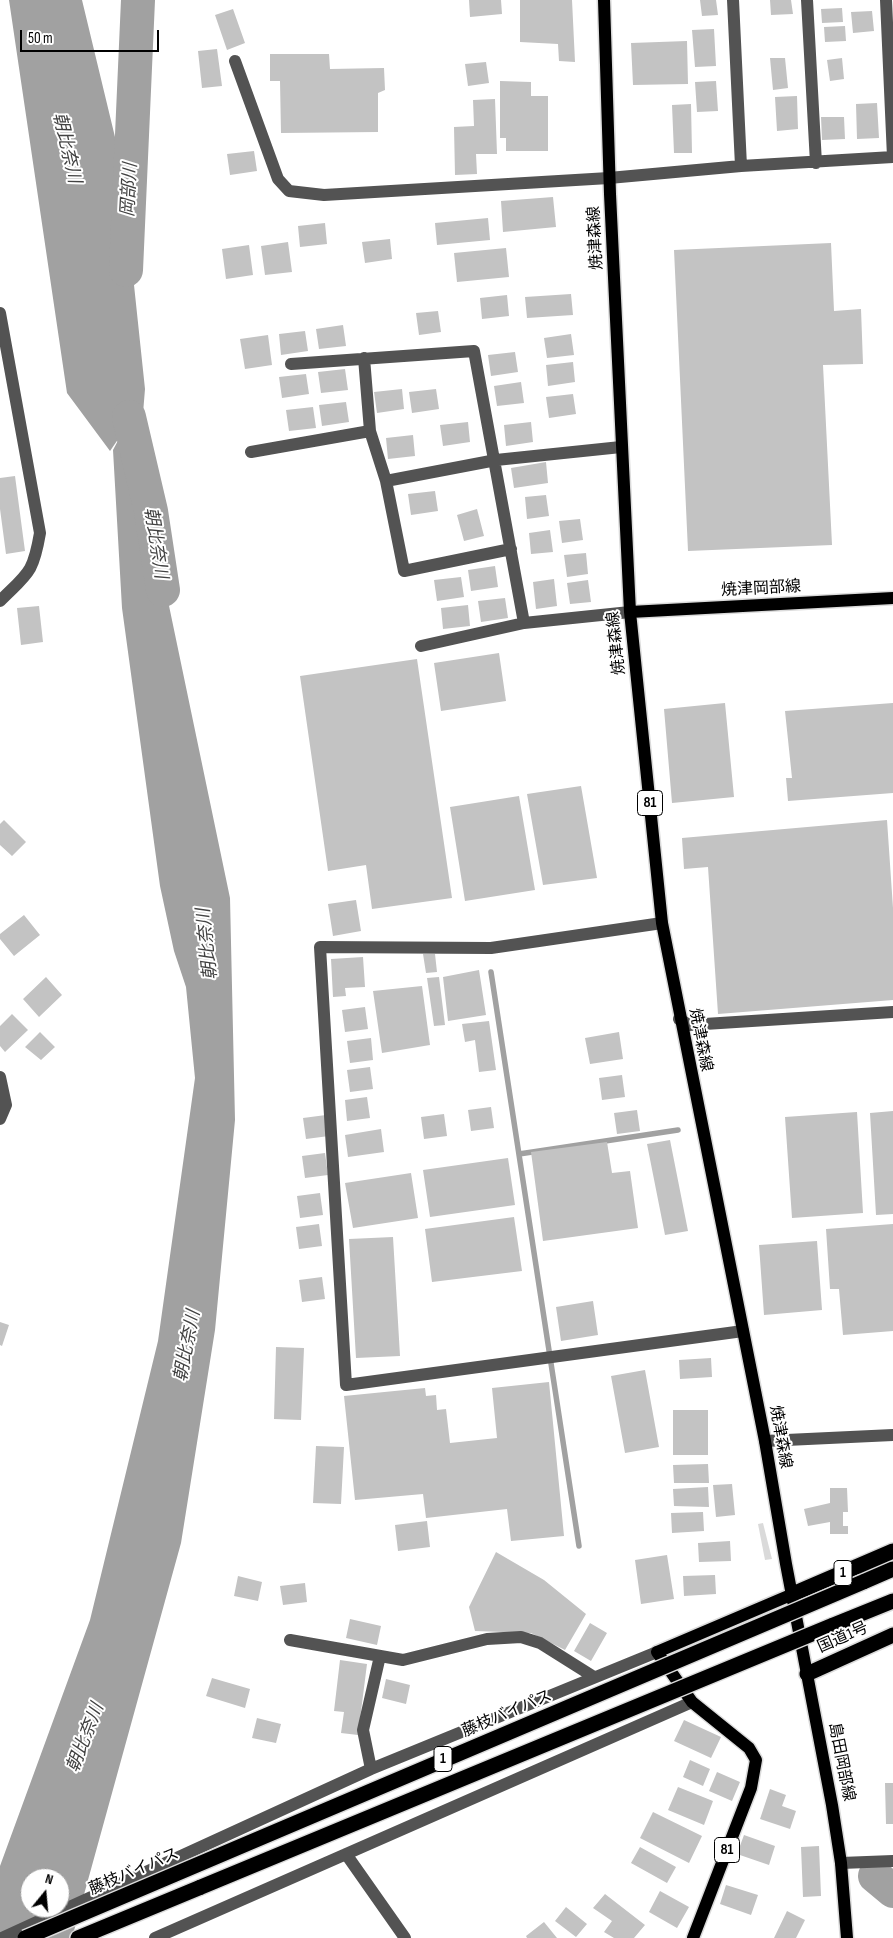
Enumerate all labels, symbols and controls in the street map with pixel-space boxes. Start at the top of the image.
scale bar [22,20,161,52]
text: 50 m [28,29,53,48]
water label: 朝比奈川 [47,110,85,186]
water label: 岡部川 [118,162,142,218]
street label: 焼津森線 [585,206,607,270]
water label: 朝比奈川 [139,506,171,580]
street label: 焼津岡部線 [721,577,801,601]
street label: 焼津森線 [604,610,630,676]
road number: 81 [638,790,662,816]
water label: 朝比奈川 [193,907,223,981]
street label: 焼津森線 [684,1007,716,1073]
water label: 朝比奈川 [171,1309,205,1383]
street label: 焼津森線 [765,1404,795,1470]
road number: 1 [834,1560,852,1586]
street label: 国道1号 [815,1618,871,1658]
street label: 藤枝バイパス [459,1686,555,1742]
water label: 朝比奈川 [63,1701,109,1775]
street label: 島田岡部線 [824,1721,858,1803]
road number: 1 [434,1746,452,1772]
road number: 81 [714,1838,740,1862]
street label: 藤枝バイパス [86,1844,182,1900]
north arrow [20,1868,70,1918]
text: N [43,1870,55,1888]

